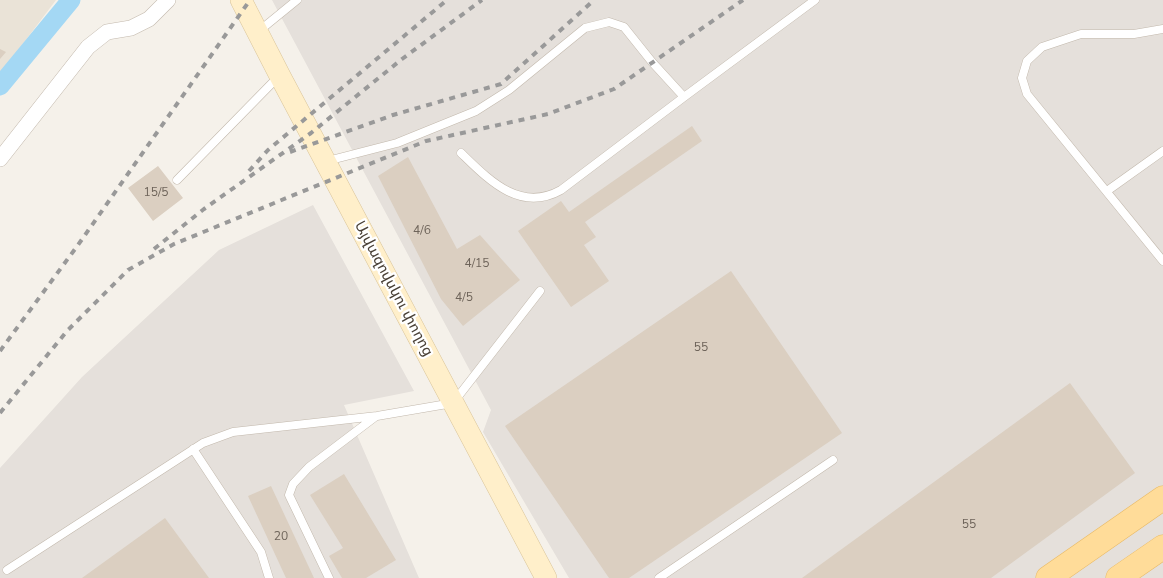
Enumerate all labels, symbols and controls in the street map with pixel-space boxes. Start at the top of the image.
house number: 15/5 [144,186,168,200]
street label: Այվազովսկու փողոց [350,218,436,360]
house number: 4/6 [413,224,431,238]
house number: 4/15 [465,257,489,271]
house number: 4/5 [455,291,473,305]
house number: 55 [694,341,708,355]
house number: 55 [962,518,976,532]
house number: 20 [274,530,288,544]

